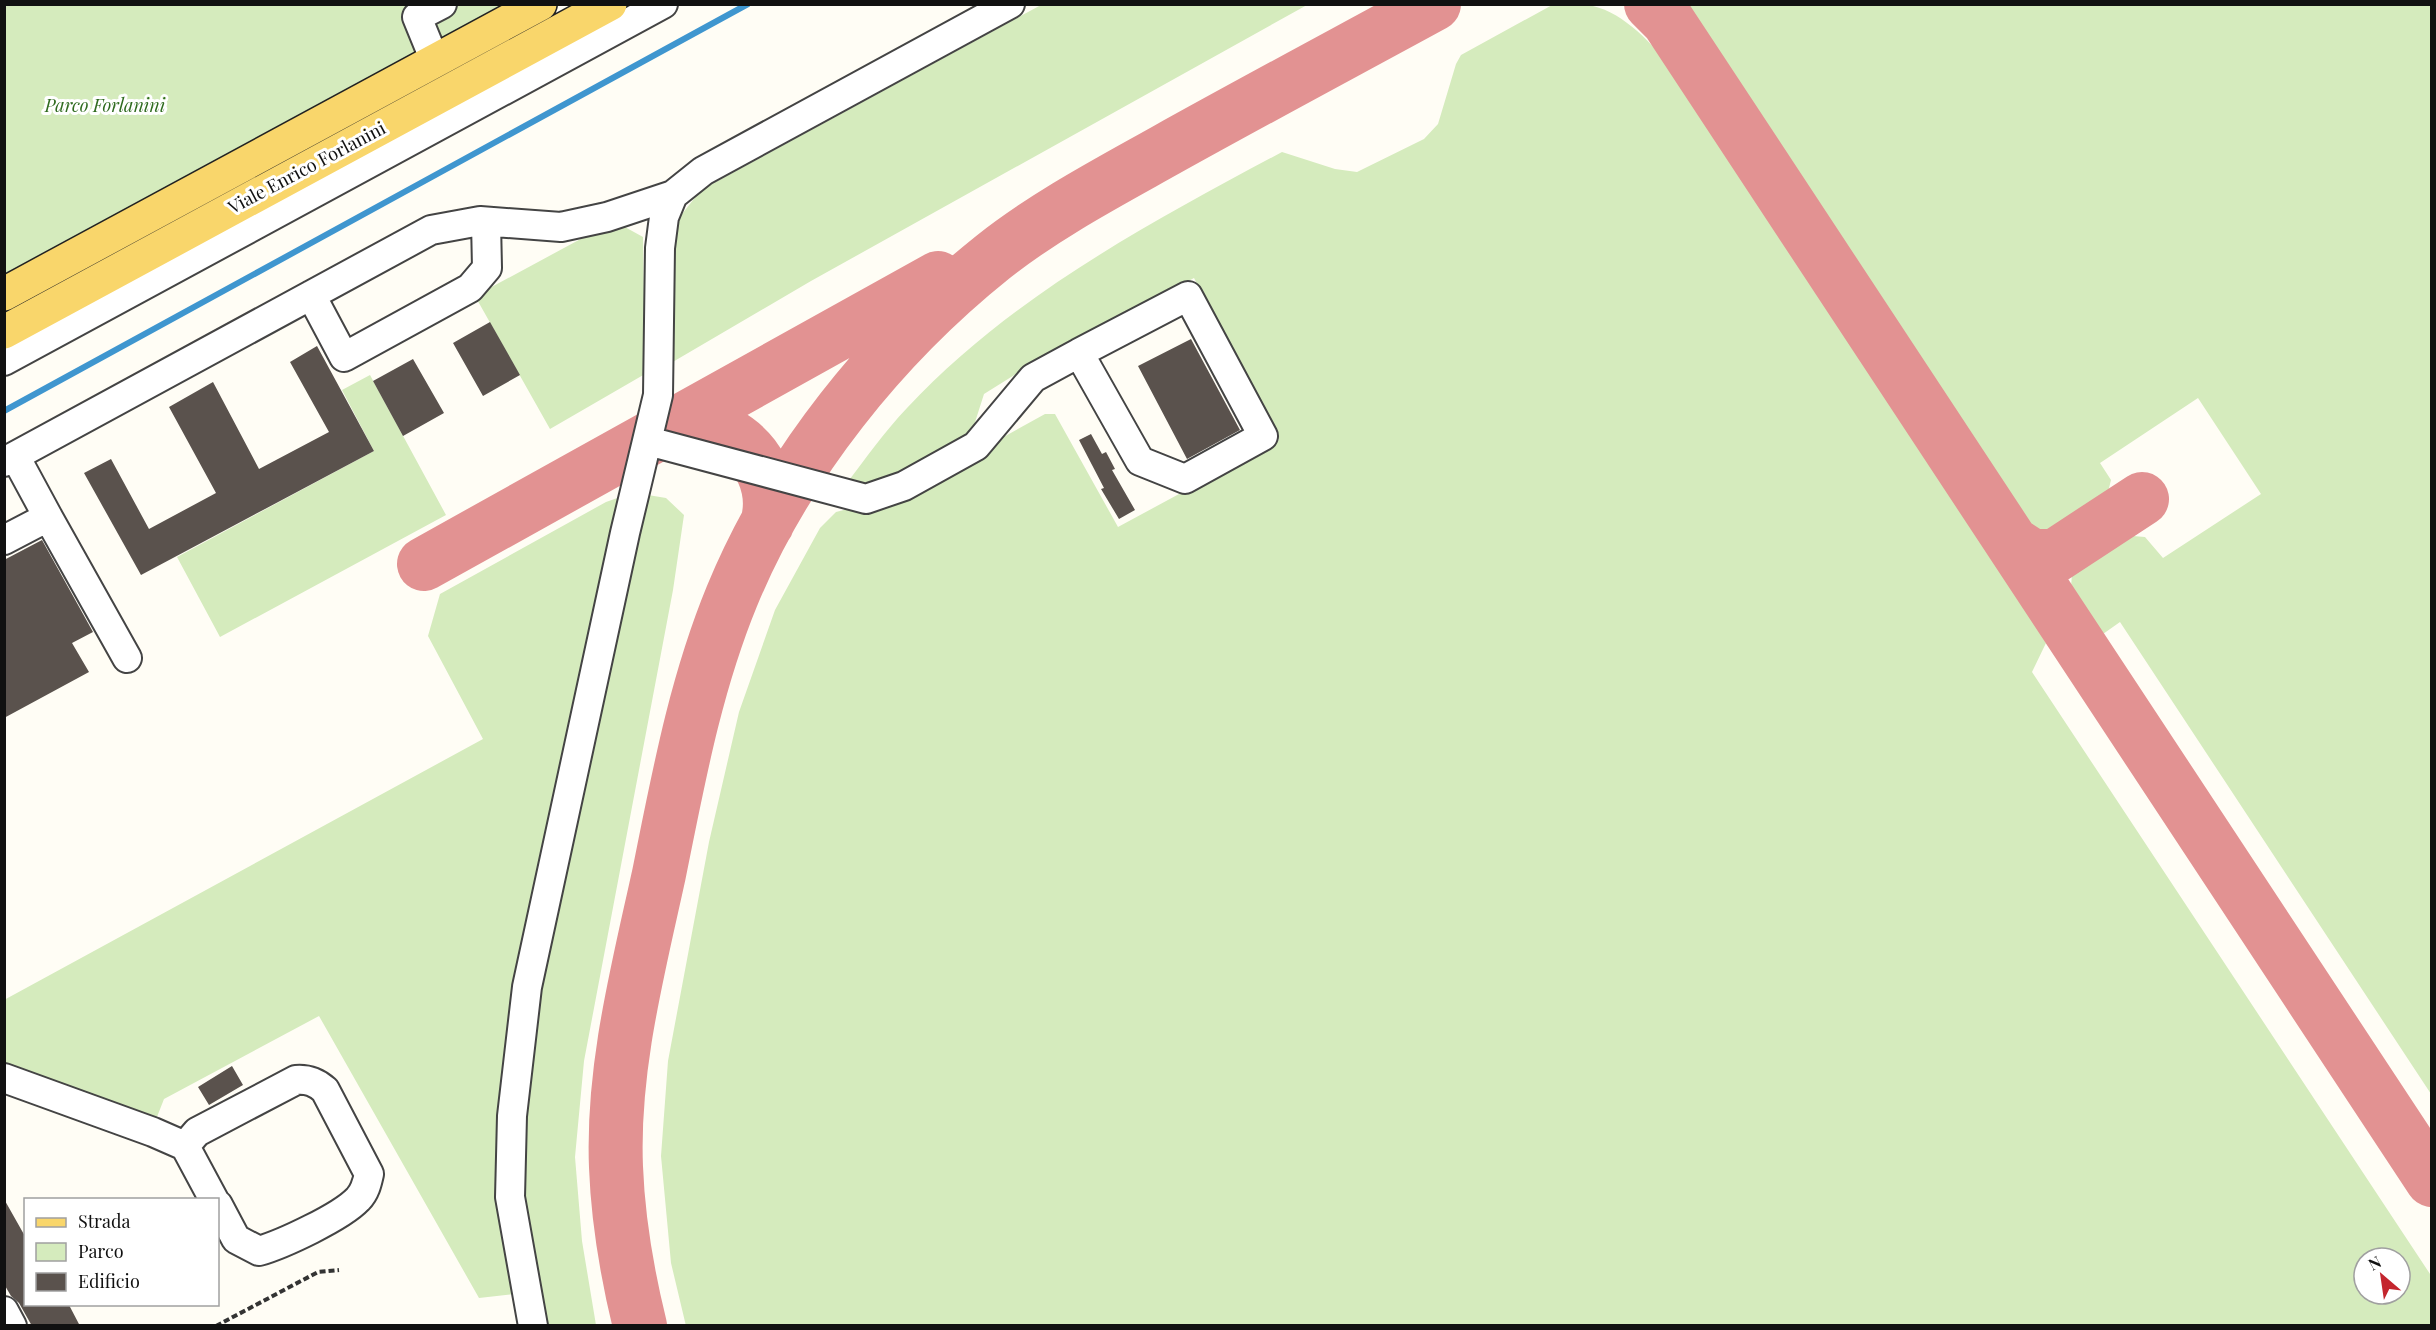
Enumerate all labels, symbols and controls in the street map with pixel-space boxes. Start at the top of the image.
park label: Parco Forlanini [44,93,166,117]
street label: Viale Enrico Forlanini [223,115,390,219]
legend [24,1198,219,1306]
text: Strada [78,1209,131,1233]
text: Parco [78,1239,124,1263]
north arrow [2352,1246,2412,1306]
text: N [2364,1250,2385,1274]
text: Edificio [78,1269,140,1293]

